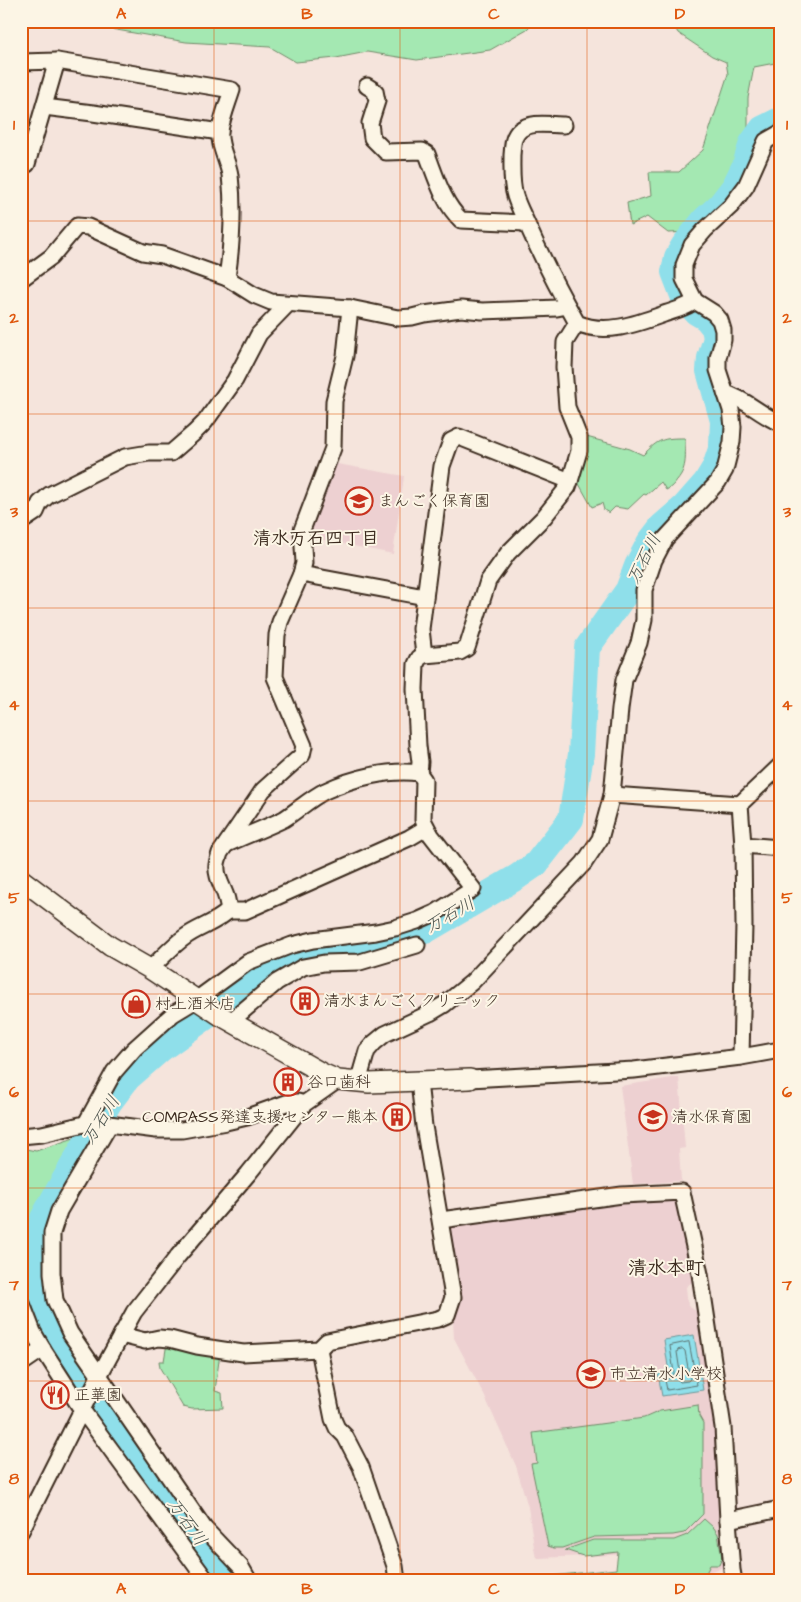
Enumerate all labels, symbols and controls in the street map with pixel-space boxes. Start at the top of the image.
text: A [116,3,127,25]
text: B [301,3,313,25]
text: C [488,3,500,25]
text: D [675,3,686,25]
text: 1 [13,114,16,136]
text: 1 [786,114,789,136]
text: 2 [8,307,19,329]
text: 2 [781,307,792,329]
school or university icon: まんごく保育園 [344,486,374,516]
place label: まんごく保育園 [378,490,490,512]
text: 3 [9,501,19,523]
text: 3 [782,501,792,523]
district label: 清水万石四丁目 [253,526,379,551]
water label: 万石川 [621,529,667,589]
text: 4 [9,694,20,716]
text: 4 [782,694,793,716]
text: 5 [8,887,20,909]
text: 5 [781,887,793,909]
water label: 万石川 [420,891,480,939]
building icon: 清水まんごくクリニック [290,986,320,1016]
shop icon: 村上酒米店 [121,989,151,1019]
place label: 清水まんごくクリニック [324,990,500,1012]
place label: 村上酒米店 [155,993,235,1015]
building icon: 谷口歯科 [273,1067,303,1097]
place label: 谷口歯科 [307,1071,371,1093]
text: 6 [9,1081,19,1103]
text: 6 [782,1081,792,1103]
water label: 万石川 [76,1090,126,1150]
building icon: COMPASS発達支援センター熊本 [382,1102,412,1132]
school or university icon: 清水保育園 [638,1102,668,1132]
place label: COMPASS発達支援センター熊本 [142,1106,378,1128]
place label: 清水保育園 [672,1106,752,1128]
district label: 清水本町 [628,1255,704,1282]
text: 7 [8,1274,19,1296]
text: 7 [781,1274,792,1296]
school or university icon: 市立清水小学校 [576,1359,606,1389]
place label: 市立清水小学校 [610,1363,722,1385]
restaurant icon: 正華園 [40,1380,70,1410]
place label: 正華園 [74,1384,122,1406]
text: 8 [9,1468,20,1490]
text: 8 [782,1468,793,1490]
water label: 万石川 [161,1493,213,1551]
text: A [116,1578,127,1600]
text: B [301,1578,313,1600]
text: C [488,1578,500,1600]
text: D [675,1578,686,1600]

